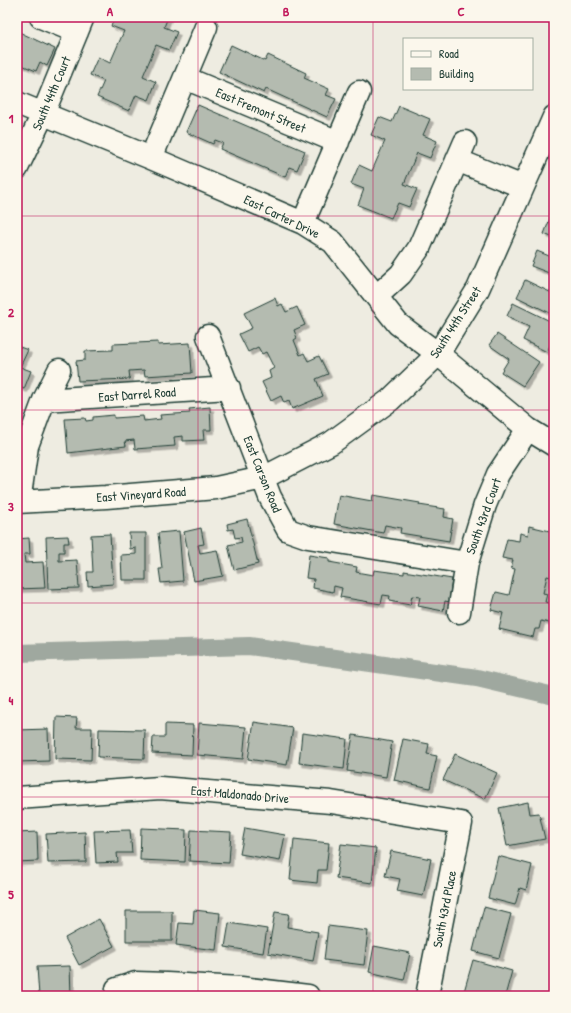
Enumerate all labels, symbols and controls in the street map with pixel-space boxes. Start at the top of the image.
text: A [107,2,114,20]
text: B [283,2,290,20]
text: C [457,2,465,20]
legend [403,38,533,90]
text: Road [439,45,459,62]
street label: South 44th Court [27,53,75,133]
text: Building [439,65,474,82]
street label: East Fremont Street [213,83,309,137]
text: 1 [9,109,14,127]
street label: East Carter Drive [241,190,323,242]
street label: South 44th Street [425,282,485,361]
text: 2 [8,303,15,321]
street label: East Darrel Road [98,382,176,406]
street label: East Carson Road [239,433,287,515]
street label: South 43rd Court [461,475,505,557]
street label: East Vineyard Road [96,482,186,506]
text: 3 [8,497,14,515]
text: 4 [9,691,14,709]
street label: East Maldonado Drive [190,781,290,807]
street label: South 43rd Place [428,869,460,949]
text: 5 [8,885,14,903]

